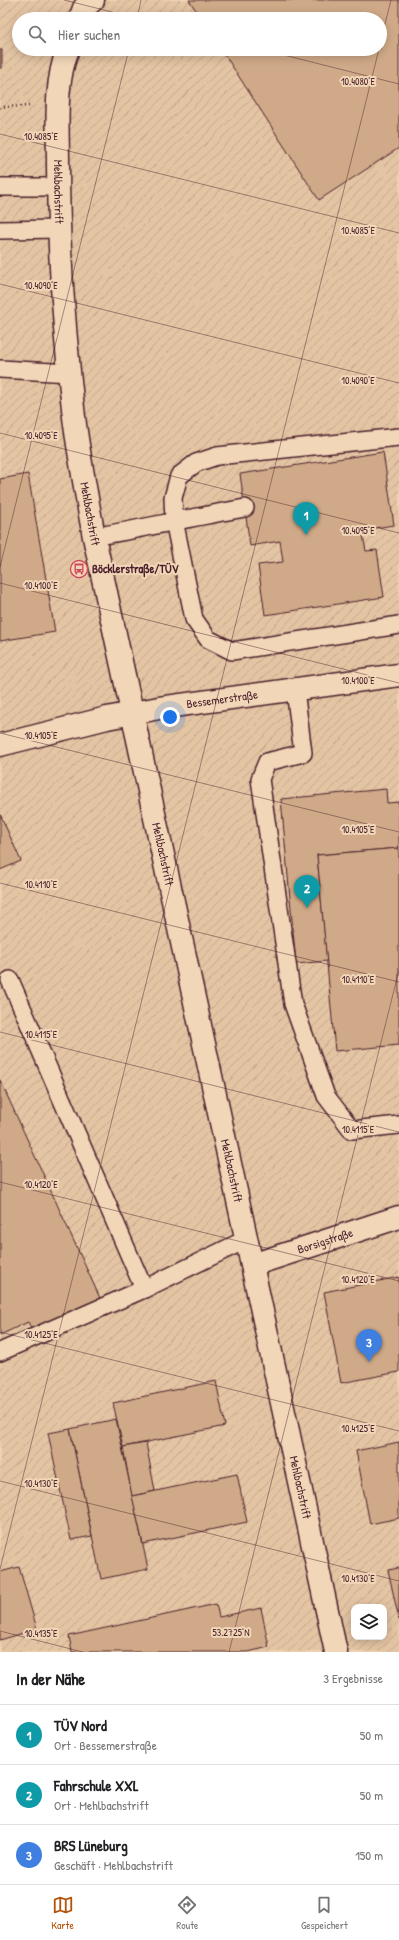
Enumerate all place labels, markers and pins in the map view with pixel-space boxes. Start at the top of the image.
pin: 1 [293,502,319,535]
bus stop icon: Böcklerstraße/TÜV [69,559,89,579]
place label: Böcklerstraße/TÜV [92,560,179,578]
pin: 2 [294,875,320,908]
pin: 3 [356,1329,382,1362]

